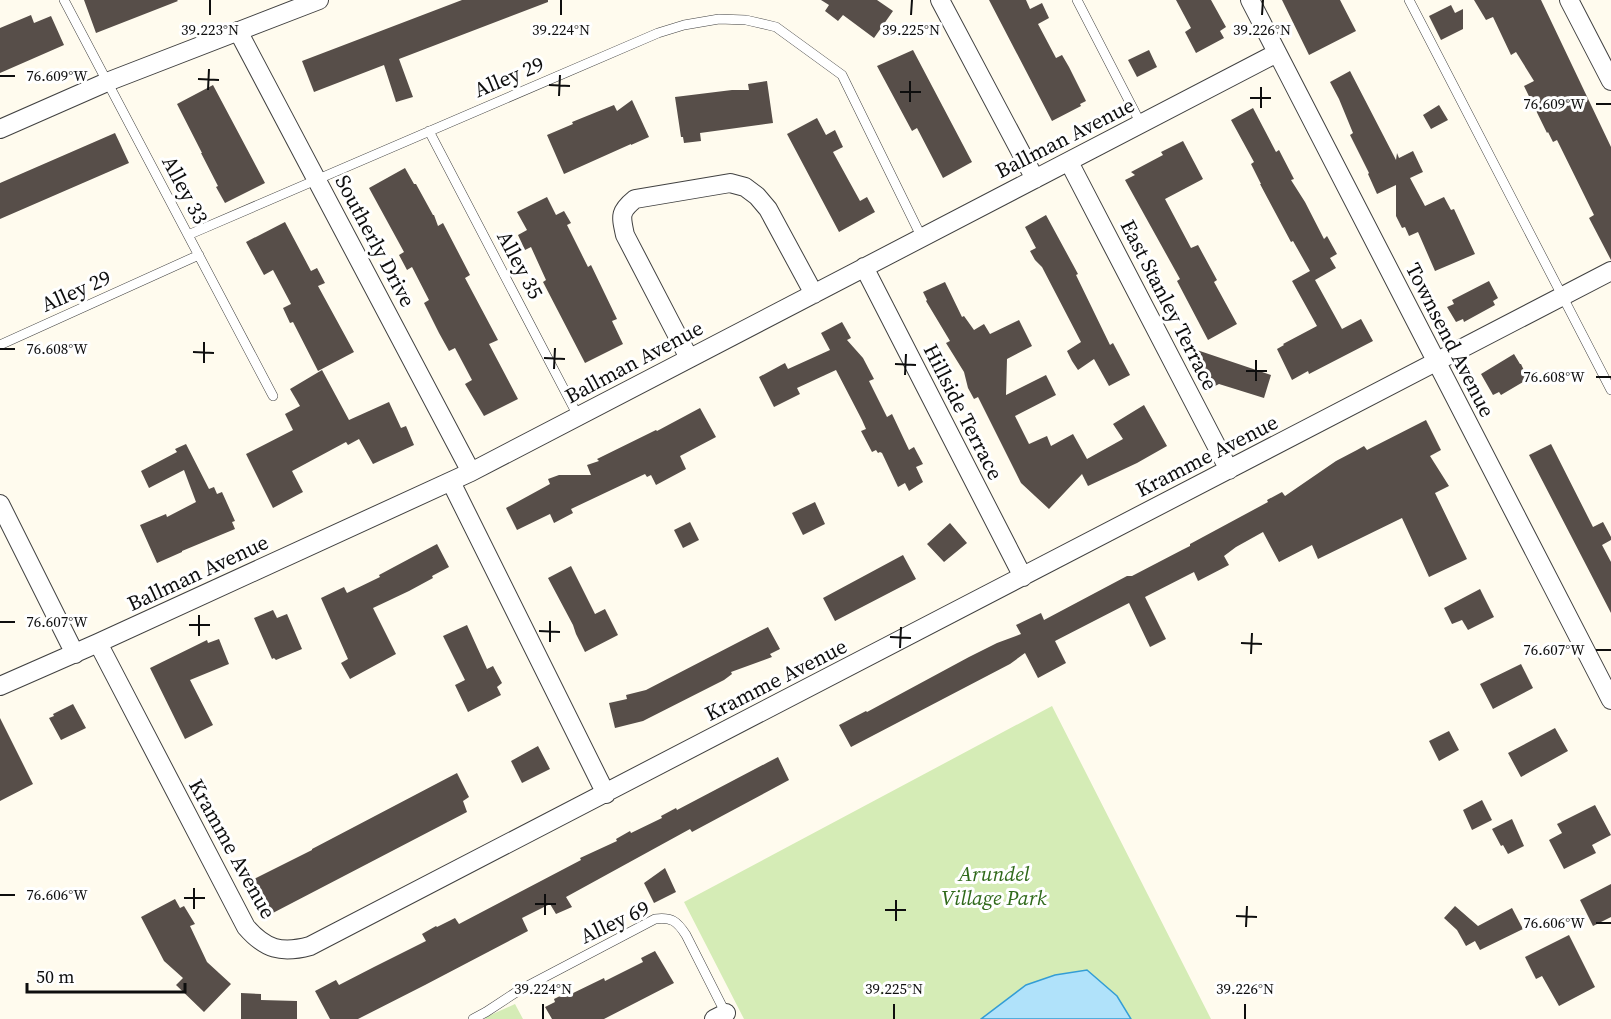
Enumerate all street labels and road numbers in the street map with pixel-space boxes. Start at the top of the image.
street label: Alley 29 [469,49,548,104]
street label: Ballman Avenue [990,90,1139,185]
street label: Alley 33 [155,150,216,229]
street label: Southerly Drive [328,170,422,312]
street label: East Stanley Terrace [1114,214,1225,395]
street label: Alley 35 [490,225,551,304]
street label: Townsend Avenue [1399,258,1502,422]
street label: Alley 29 [36,262,115,319]
street label: Ballman Avenue [560,313,708,410]
street label: Hillside Terrace [917,339,1010,485]
street label: Kramme Avenue [1131,407,1283,504]
street label: Ballman Avenue [123,527,273,618]
street label: Kramme Avenue [700,631,852,728]
street label: Kramme Avenue [182,774,283,924]
street label: Alley 69 [575,893,654,950]

